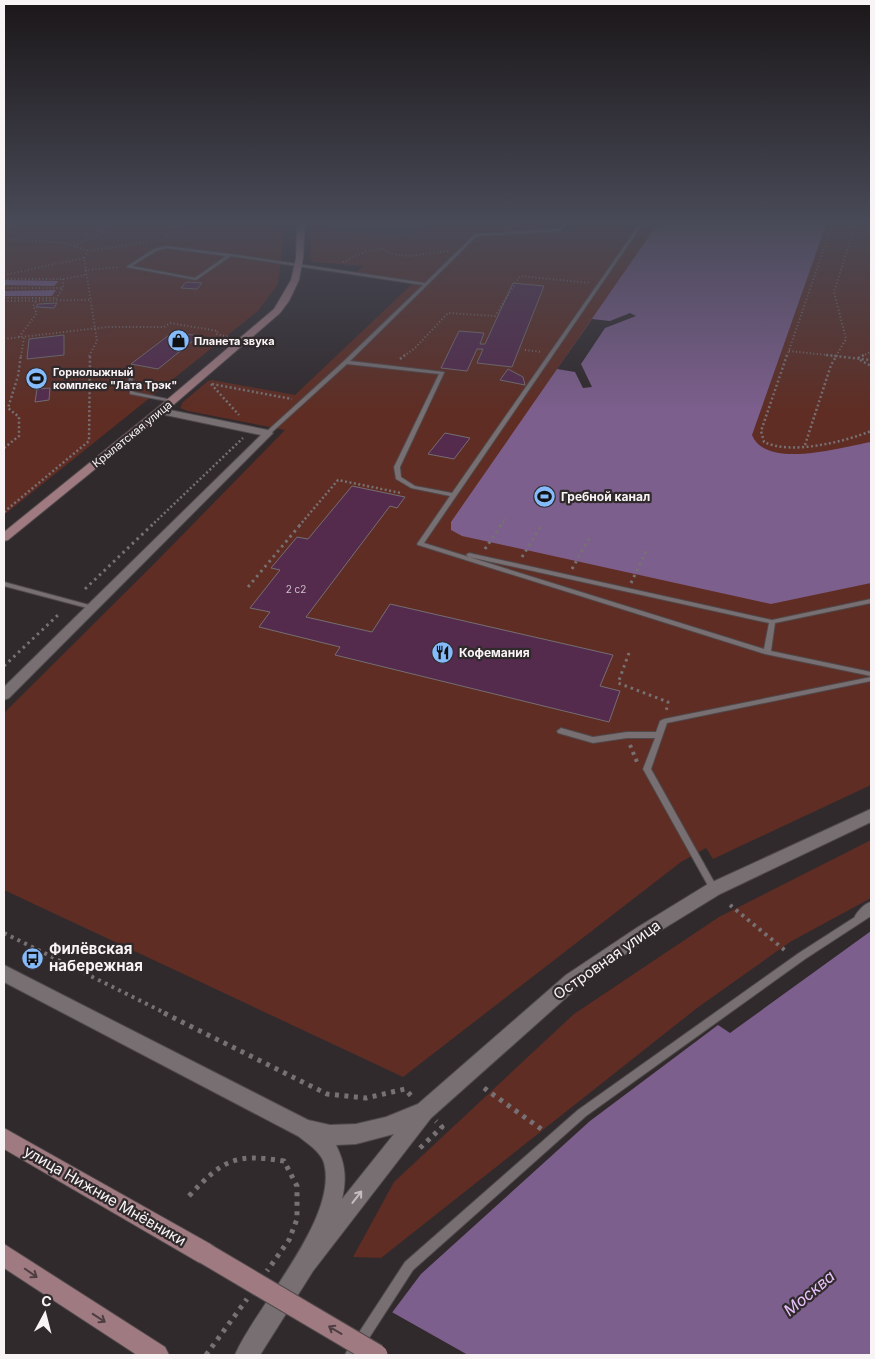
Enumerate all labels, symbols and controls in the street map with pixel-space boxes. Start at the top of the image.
shop icon: Планета звука [166,329,190,353]
place label: Планета звука [194,334,275,348]
place label: Горнолыжный комплекс "Лата Трэк" [53,365,177,392]
sports icon: Горнолыжный комплекс "Лата Трэк" [25,366,49,390]
street label: Крылатская улица [89,398,175,470]
sports icon: Гребной канал [533,485,557,509]
place label: Гребной канал [561,489,650,504]
house number: 2 с2 [286,583,306,595]
restaurant icon: Кофемания [431,641,455,665]
place label: Кофемания [459,645,530,660]
street label: Островная улица [550,916,664,1004]
place label: Филёвская набережная [49,939,143,975]
bus stop icon: Филёвская набережная [21,946,45,970]
street label: улица Нижние Мнёвники [21,1141,190,1250]
one-way arrow [351,1191,362,1204]
water label: Москва [779,1266,839,1320]
one-way arrow [24,1268,38,1278]
north arrow [20,1289,70,1339]
text: С [40,1292,53,1310]
one-way arrow [92,1314,106,1324]
one-way arrow [328,1325,342,1335]

